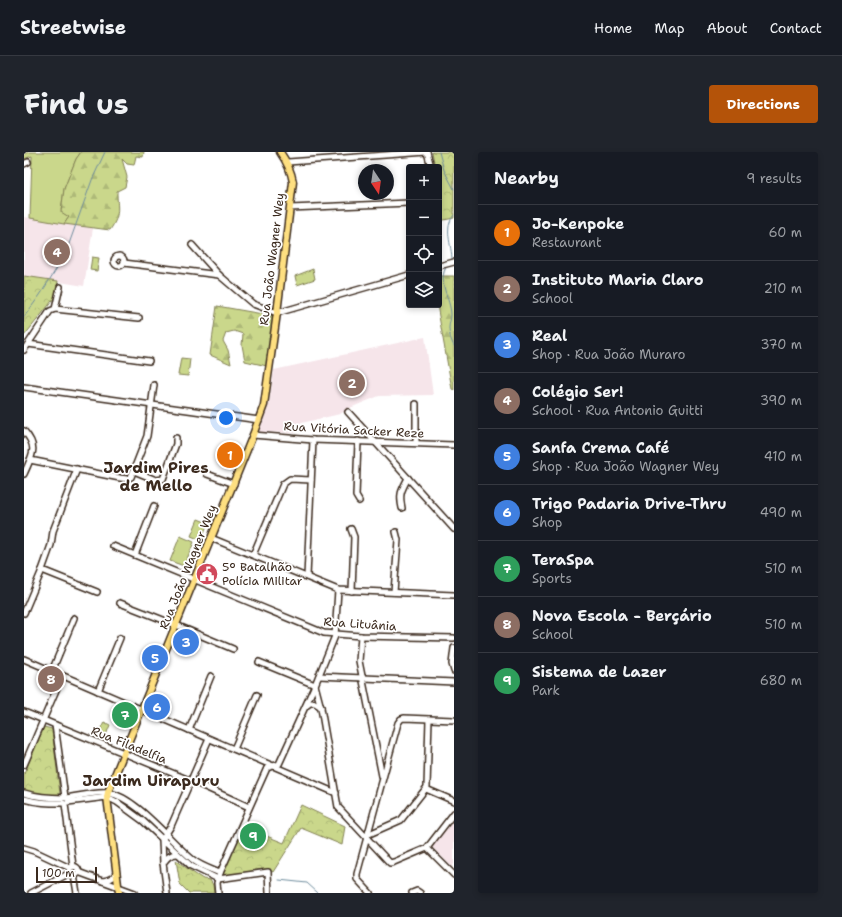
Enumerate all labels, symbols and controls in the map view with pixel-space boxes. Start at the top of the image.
text: Streetwise [20,15,126,40]
text: Home [594,19,633,37]
text: Map [655,19,685,37]
text: About [707,19,748,37]
text: Contact [770,19,822,37]
text: Find us [24,85,129,123]
button: Directions [709,85,818,123]
north arrow [358,164,394,200]
map controls [406,164,442,308]
button: + [406,164,442,200]
text: Nearby [494,167,559,189]
text: 9 results [746,170,802,187]
street label: Rua João Wagner Wey [256,192,288,326]
button: − [406,200,442,236]
text: Jo-Kenpoke [532,214,624,234]
text: 1 [504,224,510,241]
text: 60 m [769,224,802,241]
text: Restaurant [532,234,602,251]
button: locate [406,236,442,272]
pin: 4 [44,237,70,267]
text: Instituto Maria Claro [532,270,703,290]
button: layers [406,272,442,308]
text: 2 [502,280,512,297]
text: 210 m [764,280,802,297]
text: School [532,290,573,307]
text: Real [532,326,567,346]
text: 3 [502,336,512,353]
text: 370 m [760,336,802,353]
text: Shop · Rua João Muraro [532,346,685,363]
pin: 2 [339,368,365,398]
text: Colégio Ser! [532,382,623,402]
text: 4 [502,392,512,409]
text: 390 m [760,392,802,409]
text: School · Rua Antonio Guitti [532,402,703,419]
your location [216,408,236,428]
street label: Rua Vitória Sacker Reze [283,418,425,442]
text: Sanfa Crema Café [532,438,670,458]
pin: 1 [217,440,243,470]
text: 5 [503,448,511,465]
text: 410 m [764,448,802,465]
district label: Jardim Pires de Mello [103,457,209,496]
text: Shop · Rua João Wagner Wey [532,458,719,475]
text: Trigo Padaria Drive-Thru [532,494,727,514]
street label: Rua João Wagner Wey [156,502,220,632]
text: 6 [502,504,512,521]
text: 490 m [760,504,802,521]
text: Shop [532,514,562,531]
text: TeraSpa [532,550,594,570]
place label: 5º Batalhão Polícia Militar [222,559,303,589]
text: 7 [502,560,512,577]
text: 510 m [765,560,802,577]
public building icon: 5º Batalhão Polícia Militar [194,561,220,587]
text: Sports [532,570,572,587]
text: Nova Escola - Berçário [532,606,712,626]
street label: Rua Lituânia [323,613,398,635]
text: 8 [502,616,512,633]
text: 510 m [765,616,802,633]
text: School [532,626,573,643]
pin: 3 [173,627,199,657]
pin: 5 [142,643,168,673]
text: Sistema de Lazer [532,662,667,682]
pin: 8 [38,664,64,694]
text: 9 [502,672,512,689]
text: 680 m [760,672,802,689]
text: Park [532,682,560,699]
pin: 6 [144,692,170,722]
pin: 7 [112,700,138,730]
street label: Rua Filadelfia [89,723,170,768]
district label: Jardim Uirapuru [82,770,220,791]
pin: 9 [240,821,266,851]
scale bar [36,865,97,884]
text: 100 m [42,866,75,881]

